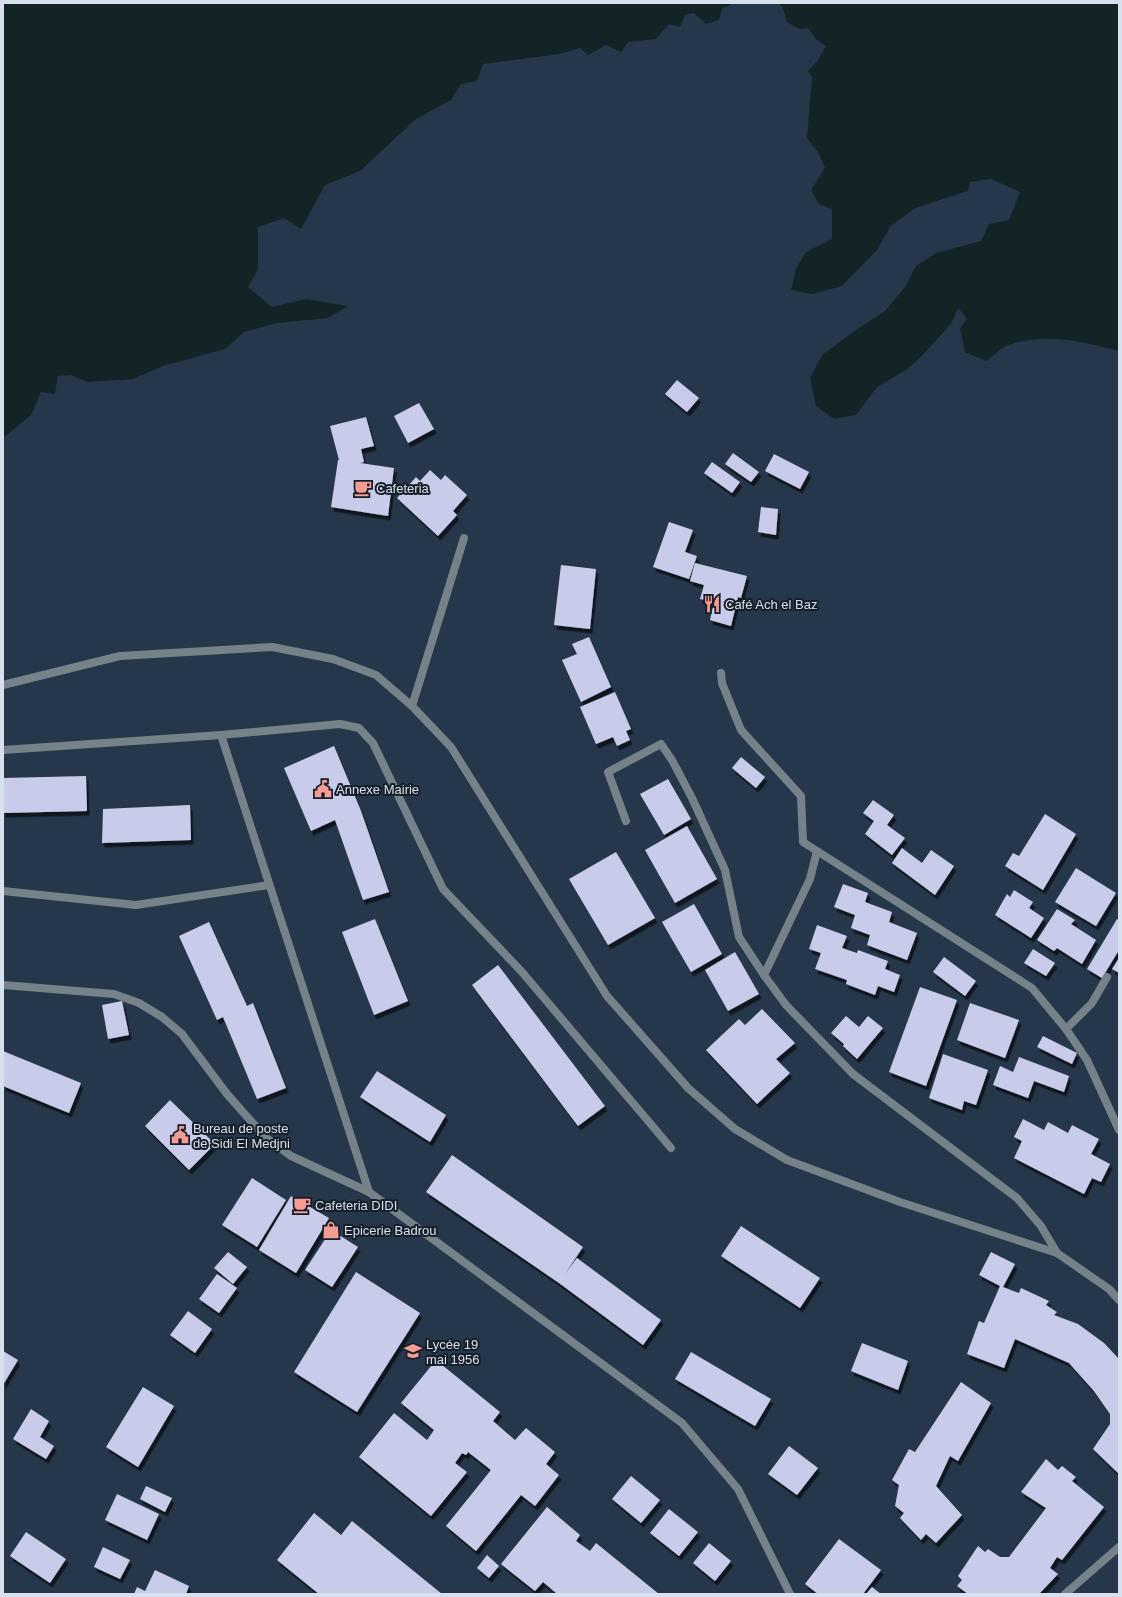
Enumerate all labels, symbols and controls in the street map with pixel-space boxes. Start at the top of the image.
cafe icon: Cafeteria [353,478,373,498]
place label: Cafeteria [376,481,430,496]
restaurant icon: Café Ach el Baz [702,594,722,614]
place label: Café Ach el Baz [725,597,818,612]
public building icon: Annexe Mairie [313,779,333,799]
place label: Annexe Mairie [336,782,419,797]
place label: Bureau de poste de Sidi El Medjni [193,1121,290,1151]
public building icon: Bureau de poste de Sidi El Medjni [170,1125,190,1145]
cafe icon: Cafeteria DIDI [292,1195,312,1215]
place label: Cafeteria DIDI [315,1198,397,1213]
shop icon: Epicerie Badrou [321,1220,341,1240]
place label: Epicerie Badrou [344,1223,437,1238]
place label: Lycée 19 mai 1956 [426,1337,479,1367]
school or university icon: Lycée 19 mai 1956 [403,1341,423,1361]

